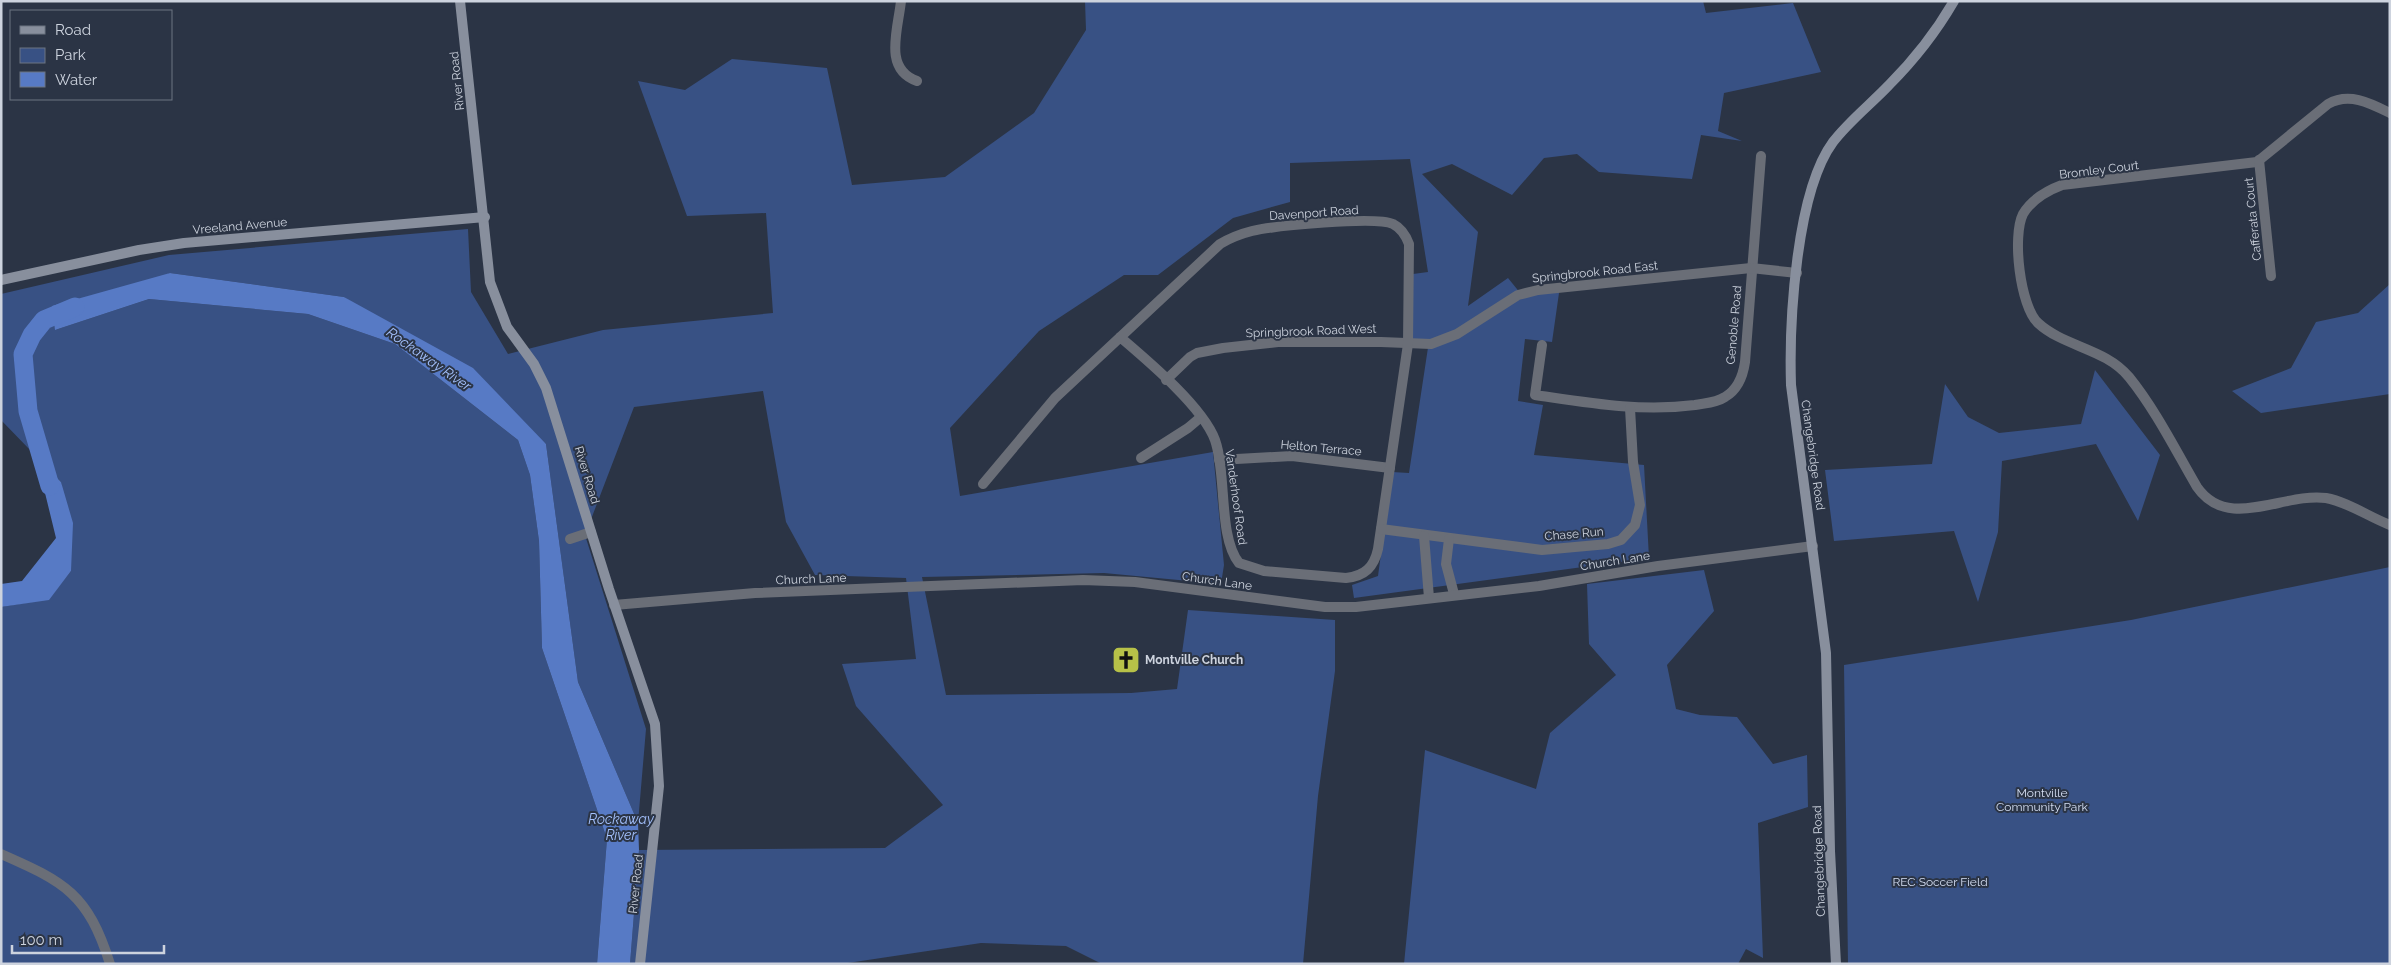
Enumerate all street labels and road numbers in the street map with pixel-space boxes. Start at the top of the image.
street label: River Road [447,51,467,111]
street label: Bromley Court [2058,158,2140,182]
street label: Cafferata Court [2242,177,2264,261]
street label: Davenport Road [1269,203,1359,223]
street label: Vreeland Avenue [192,215,288,237]
street label: Springbrook Road East [1531,258,1659,286]
street label: Genoble Road [1724,285,1744,365]
street label: Springbrook Road West [1245,322,1377,340]
street label: Changebridge Road [1798,399,1828,511]
street label: Helton Terrace [1280,437,1362,459]
street label: River Road [572,445,602,505]
street label: Vanderhoof Road [1222,448,1250,546]
street label: Chase Run [1544,524,1604,544]
street label: Church Lane [1579,549,1651,573]
street label: Church Lane [1181,569,1253,593]
street label: Church Lane [775,571,847,587]
street label: Changebridge Road [1810,805,1828,917]
street label: River Road [626,854,646,914]

